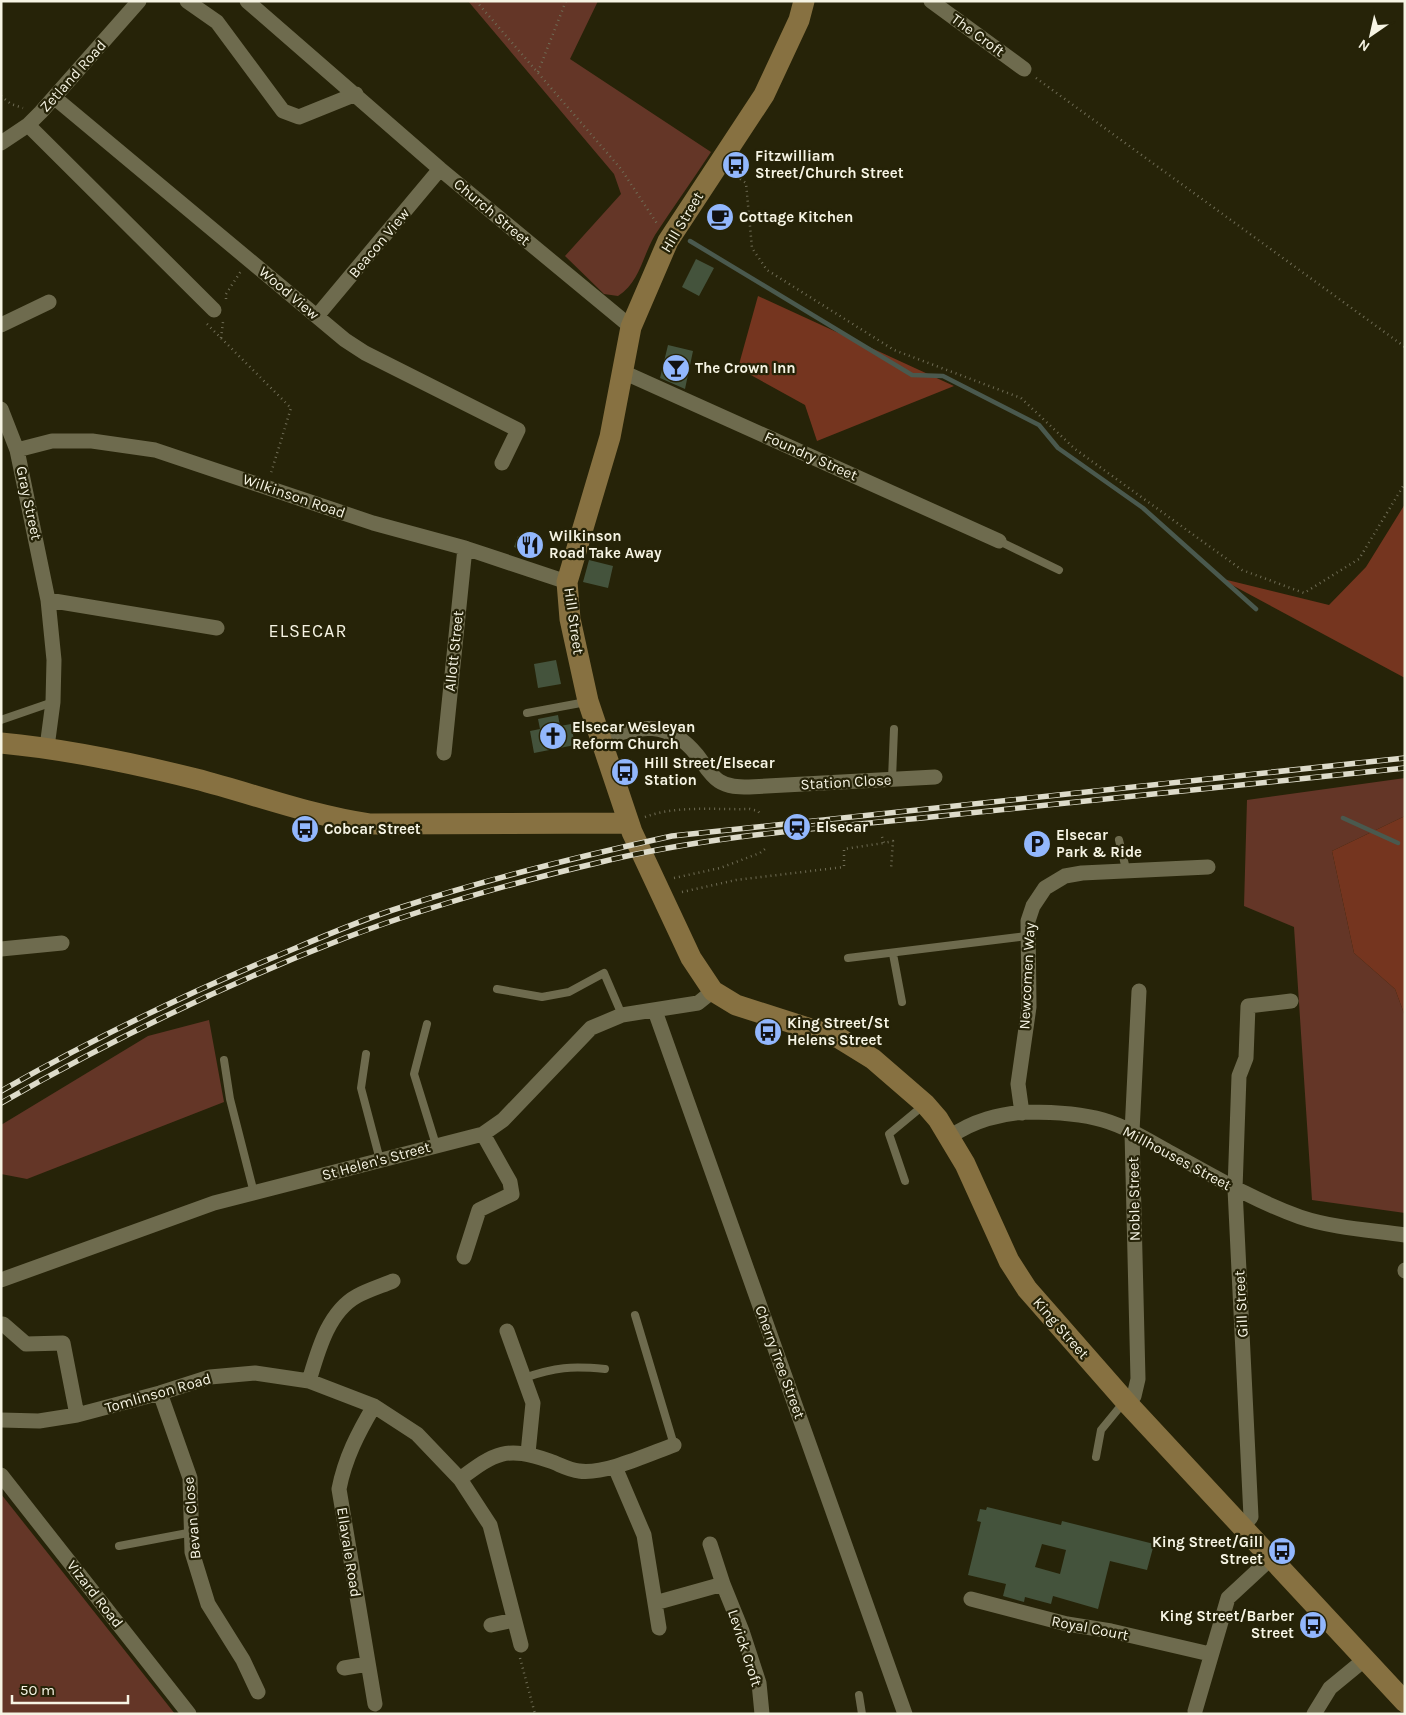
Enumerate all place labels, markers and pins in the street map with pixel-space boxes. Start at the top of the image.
place label: Fitzwilliam Street/Church Street [755,147,904,182]
bus stop icon: Fitzwilliam Street/Church Street [721,150,751,180]
cafe icon: Cottage Kitchen [705,202,735,232]
place label: Cottage Kitchen [739,208,853,226]
bar icon: The Crown Inn [661,353,691,383]
place label: The Crown Inn [695,359,796,377]
place label: Wilkinson Road Take Away [549,527,662,562]
restaurant icon: Wilkinson Road Take Away [515,530,545,560]
place label: Elsecar Wesleyan Reform Church [572,718,695,753]
church icon: Elsecar Wesleyan Reform Church [538,721,568,751]
place label: Hill Street/Elsecar Station [644,754,775,789]
bus stop icon: Hill Street/Elsecar Station [610,757,640,787]
station icon: Elsecar [782,812,812,842]
bus stop icon: Cobcar Street [290,814,320,844]
place label: Elsecar [816,818,868,836]
place label: Cobcar Street [324,820,421,838]
place label: Elsecar Park & Ride [1056,826,1142,861]
parking icon: Elsecar Park & Ride [1022,829,1052,859]
place label: King Street/St Helens Street [787,1014,889,1049]
bus stop icon: King Street/St Helens Street [753,1017,783,1047]
place label: King Street/Gill Street [1152,1533,1263,1568]
bus stop icon: King Street/Gill Street [1267,1536,1297,1566]
place label: King Street/Barber Street [1160,1607,1294,1642]
bus stop icon: King Street/Barber Street [1298,1610,1328,1640]

